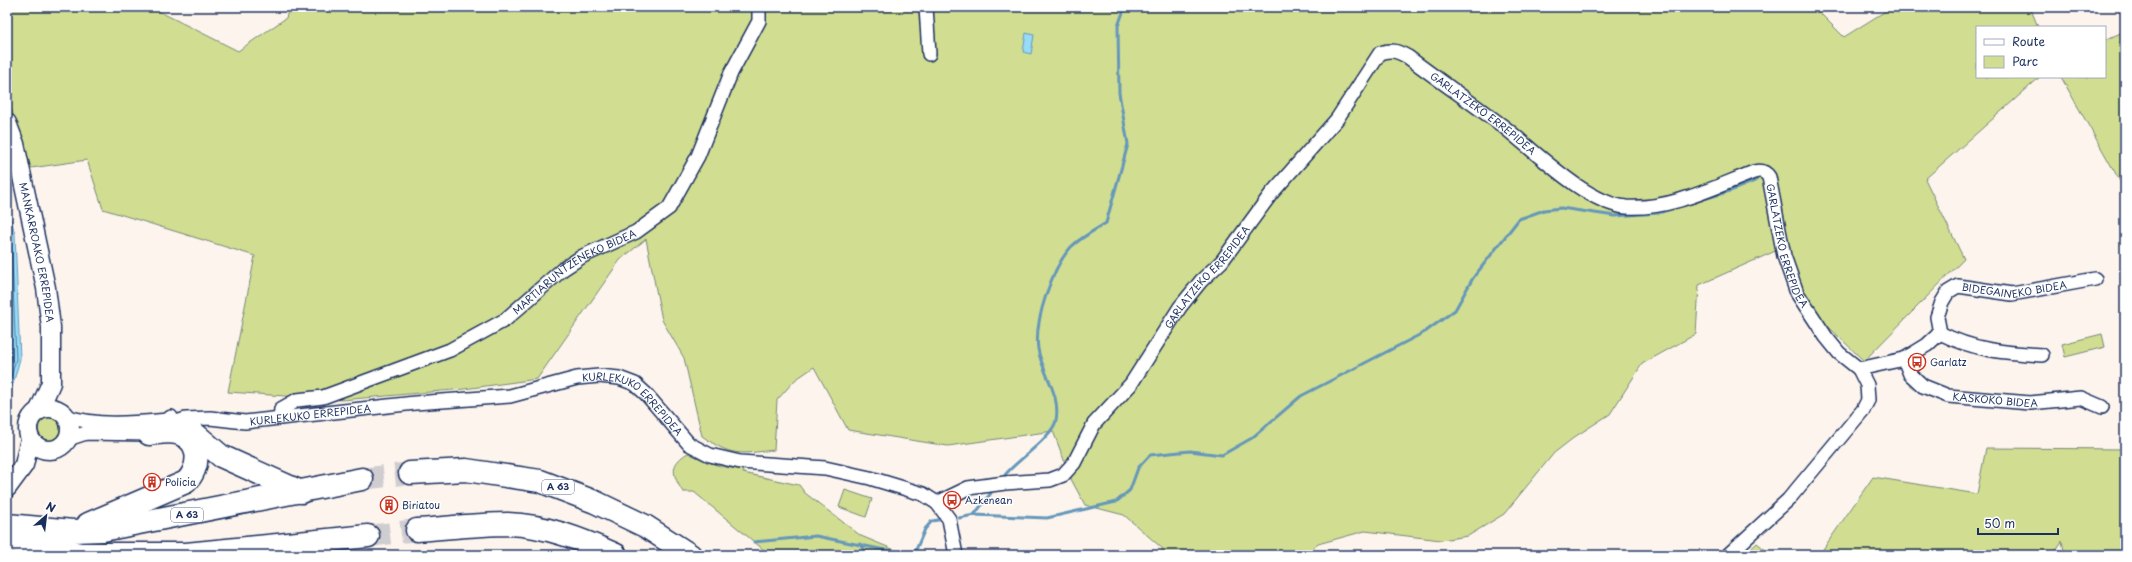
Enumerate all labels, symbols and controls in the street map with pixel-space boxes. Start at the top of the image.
legend [1976,26,2106,78]
text: Route [2012,32,2045,50]
text: Parc [2012,52,2038,70]
street label: GARLATZEKO ERREPIDEA [1428,68,1540,158]
street label: MANKARROAKO ERREPIDEA [16,181,58,323]
street label: GARLATZEKO ERREPIDEA [1763,182,1813,311]
street label: GARLATZEKO ERREPIDEA [1160,222,1253,331]
street label: MARTIARUNTZENEKO BIDEA [509,225,639,317]
street label: BIDEGAINEKO BIDEA [1961,276,2068,301]
bus stop icon: Garlatz [1907,352,1927,372]
place label: Garlatz [1930,354,1967,369]
street label: KURLEKUKO ERREPIDEA [581,368,687,439]
street label: KASKOKO BIDEA [1952,388,2039,410]
street label: KURLEKUKO ERREPIDEA [249,400,372,428]
building icon: Policia [142,472,162,492]
place label: Policia [165,474,197,489]
road number: A 63 [542,480,574,494]
bus stop icon: Azkenean [942,490,962,510]
place label: Azkenean [965,492,1013,507]
building icon: Biriatou [379,495,399,515]
north arrow [26,496,66,536]
text: N [43,497,59,516]
place label: Biriatou [402,497,440,512]
road number: A 63 [171,508,203,522]
scale bar [1978,510,2058,536]
text: 50 m [1984,514,2015,532]

